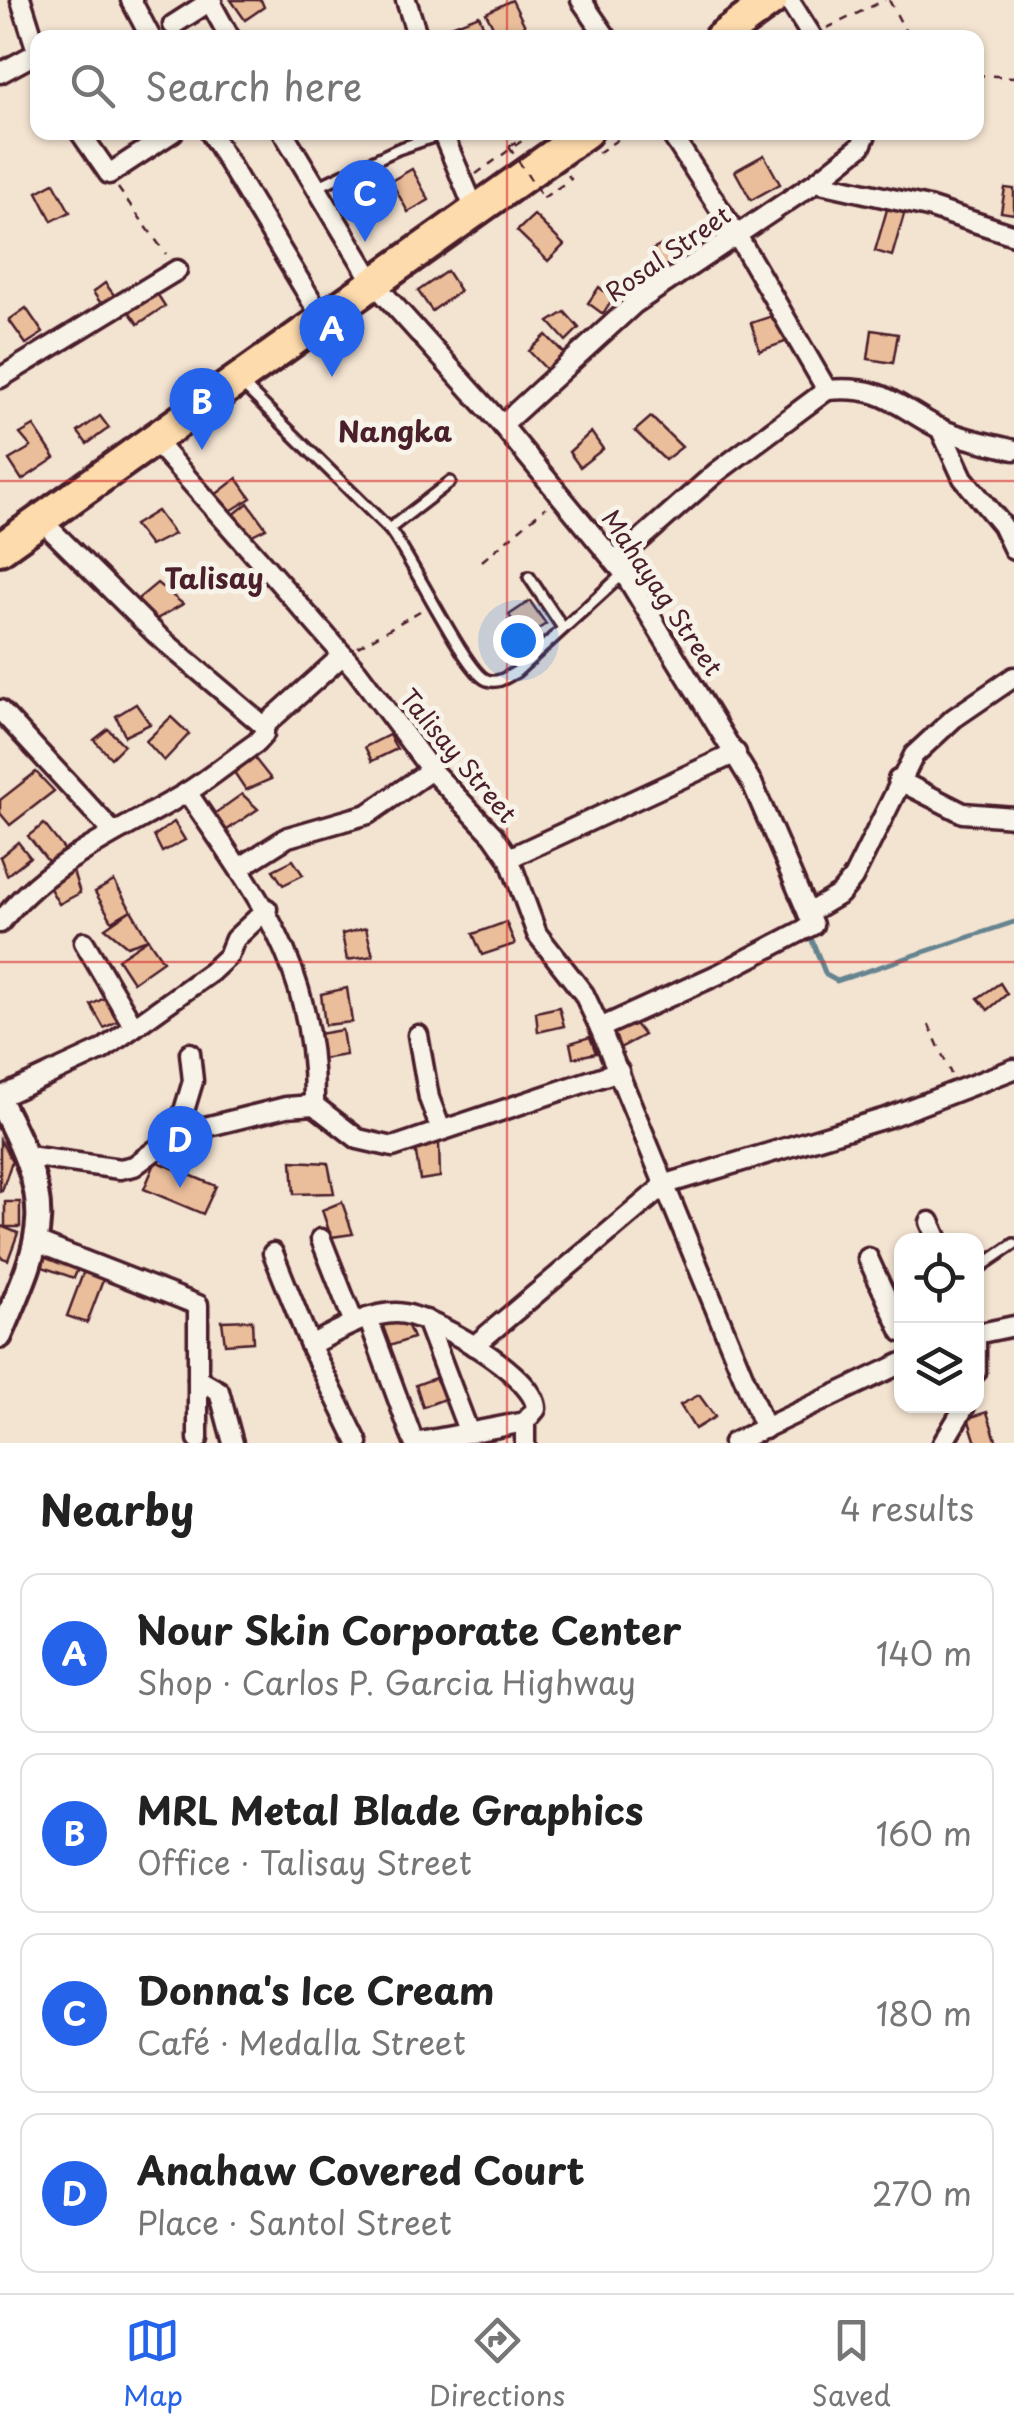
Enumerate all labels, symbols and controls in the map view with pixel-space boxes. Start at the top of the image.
search box [30,30,984,140]
text: Search here [145,57,362,114]
icon: search [65,58,120,113]
pin: C [332,160,398,242]
street label: Rosal Street [597,196,738,310]
pin: A [300,294,364,377]
pin: B [170,368,234,450]
district label: Nangka [338,409,452,452]
street label: Mahayag Street [593,502,733,683]
district label: Talisay [164,556,264,599]
your location [493,615,544,666]
street label: Talisay Street [391,680,526,831]
pin: D [148,1106,212,1188]
map controls [894,1233,984,1413]
button: locate [894,1233,984,1323]
button: layers [894,1323,984,1413]
text: Nearby [40,1477,194,1540]
text: 4 results [840,1484,974,1532]
text: Nour Skin Corporate Center [137,1601,681,1658]
text: A [62,1629,87,1677]
text: 140 m [876,1629,972,1677]
text: Shop · Carlos P. Garcia Highway [137,1658,636,1706]
text: MRL Metal Blade Graphics [137,1781,643,1838]
text: B [64,1809,85,1857]
text: 160 m [876,1809,972,1857]
text: Office · Talisay Street [137,1838,472,1886]
text: Donna's Ice Cream [137,1961,494,2018]
text: C [62,1989,87,2037]
text: 180 m [876,1989,972,2037]
text: Café · Medalla Street [137,2018,466,2066]
text: Anahaw Covered Court [137,2141,585,2198]
text: D [62,2169,87,2217]
text: 270 m [872,2169,972,2217]
text: Place · Santol Street [137,2198,452,2246]
tab: Map [123,2313,183,2416]
tab: Directions [429,2313,565,2416]
tab: Saved [811,2313,891,2416]

